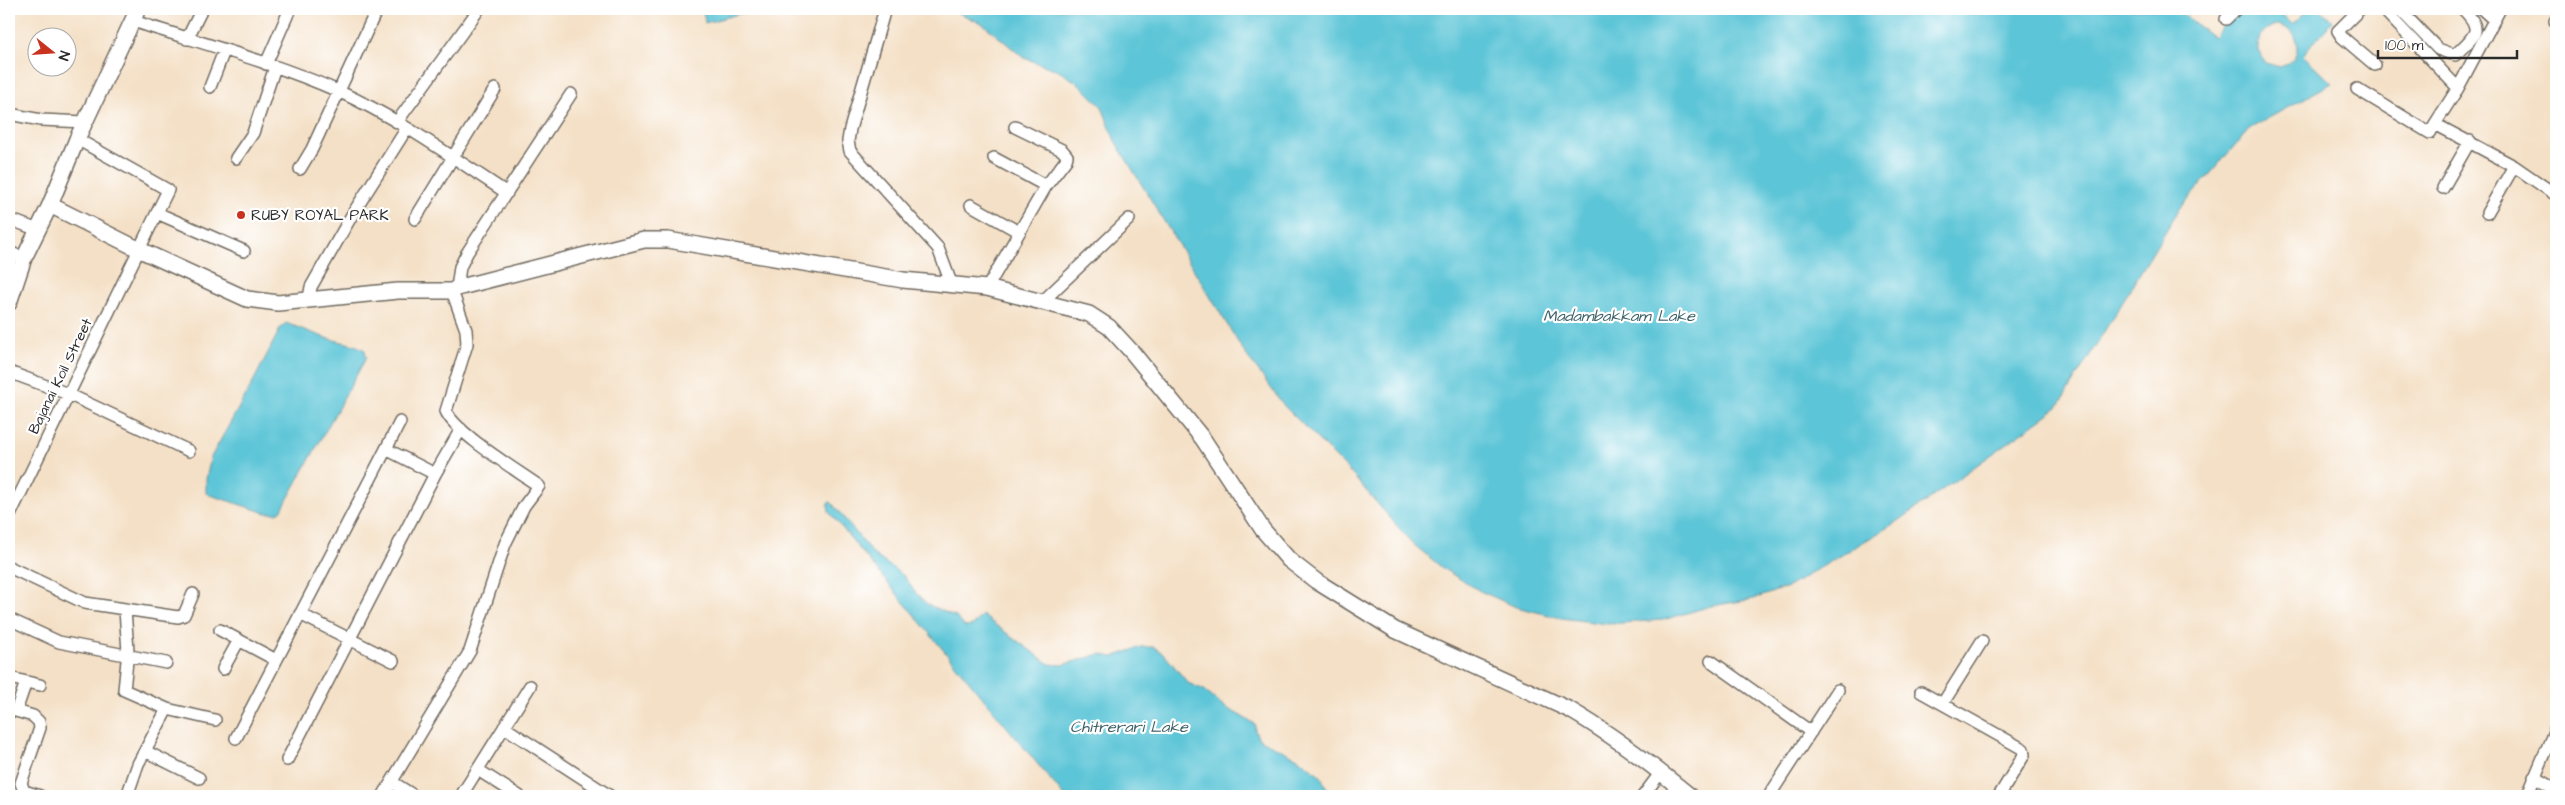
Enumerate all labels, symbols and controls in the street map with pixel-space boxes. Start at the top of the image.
north arrow [28,28,78,78]
scale bar [2378,28,2516,60]
text: 100 m [2385,35,2424,56]
text: N [53,48,74,63]
place label: RUBY ROYAL PARK [251,205,389,226]
marker: RUBY ROYAL PARK [235,209,247,221]
water label: Madambakkam Lake [1543,305,1696,327]
street label: Bajanai Koil Street [23,315,98,438]
water label: Chitrerari Lake [1070,716,1189,738]

